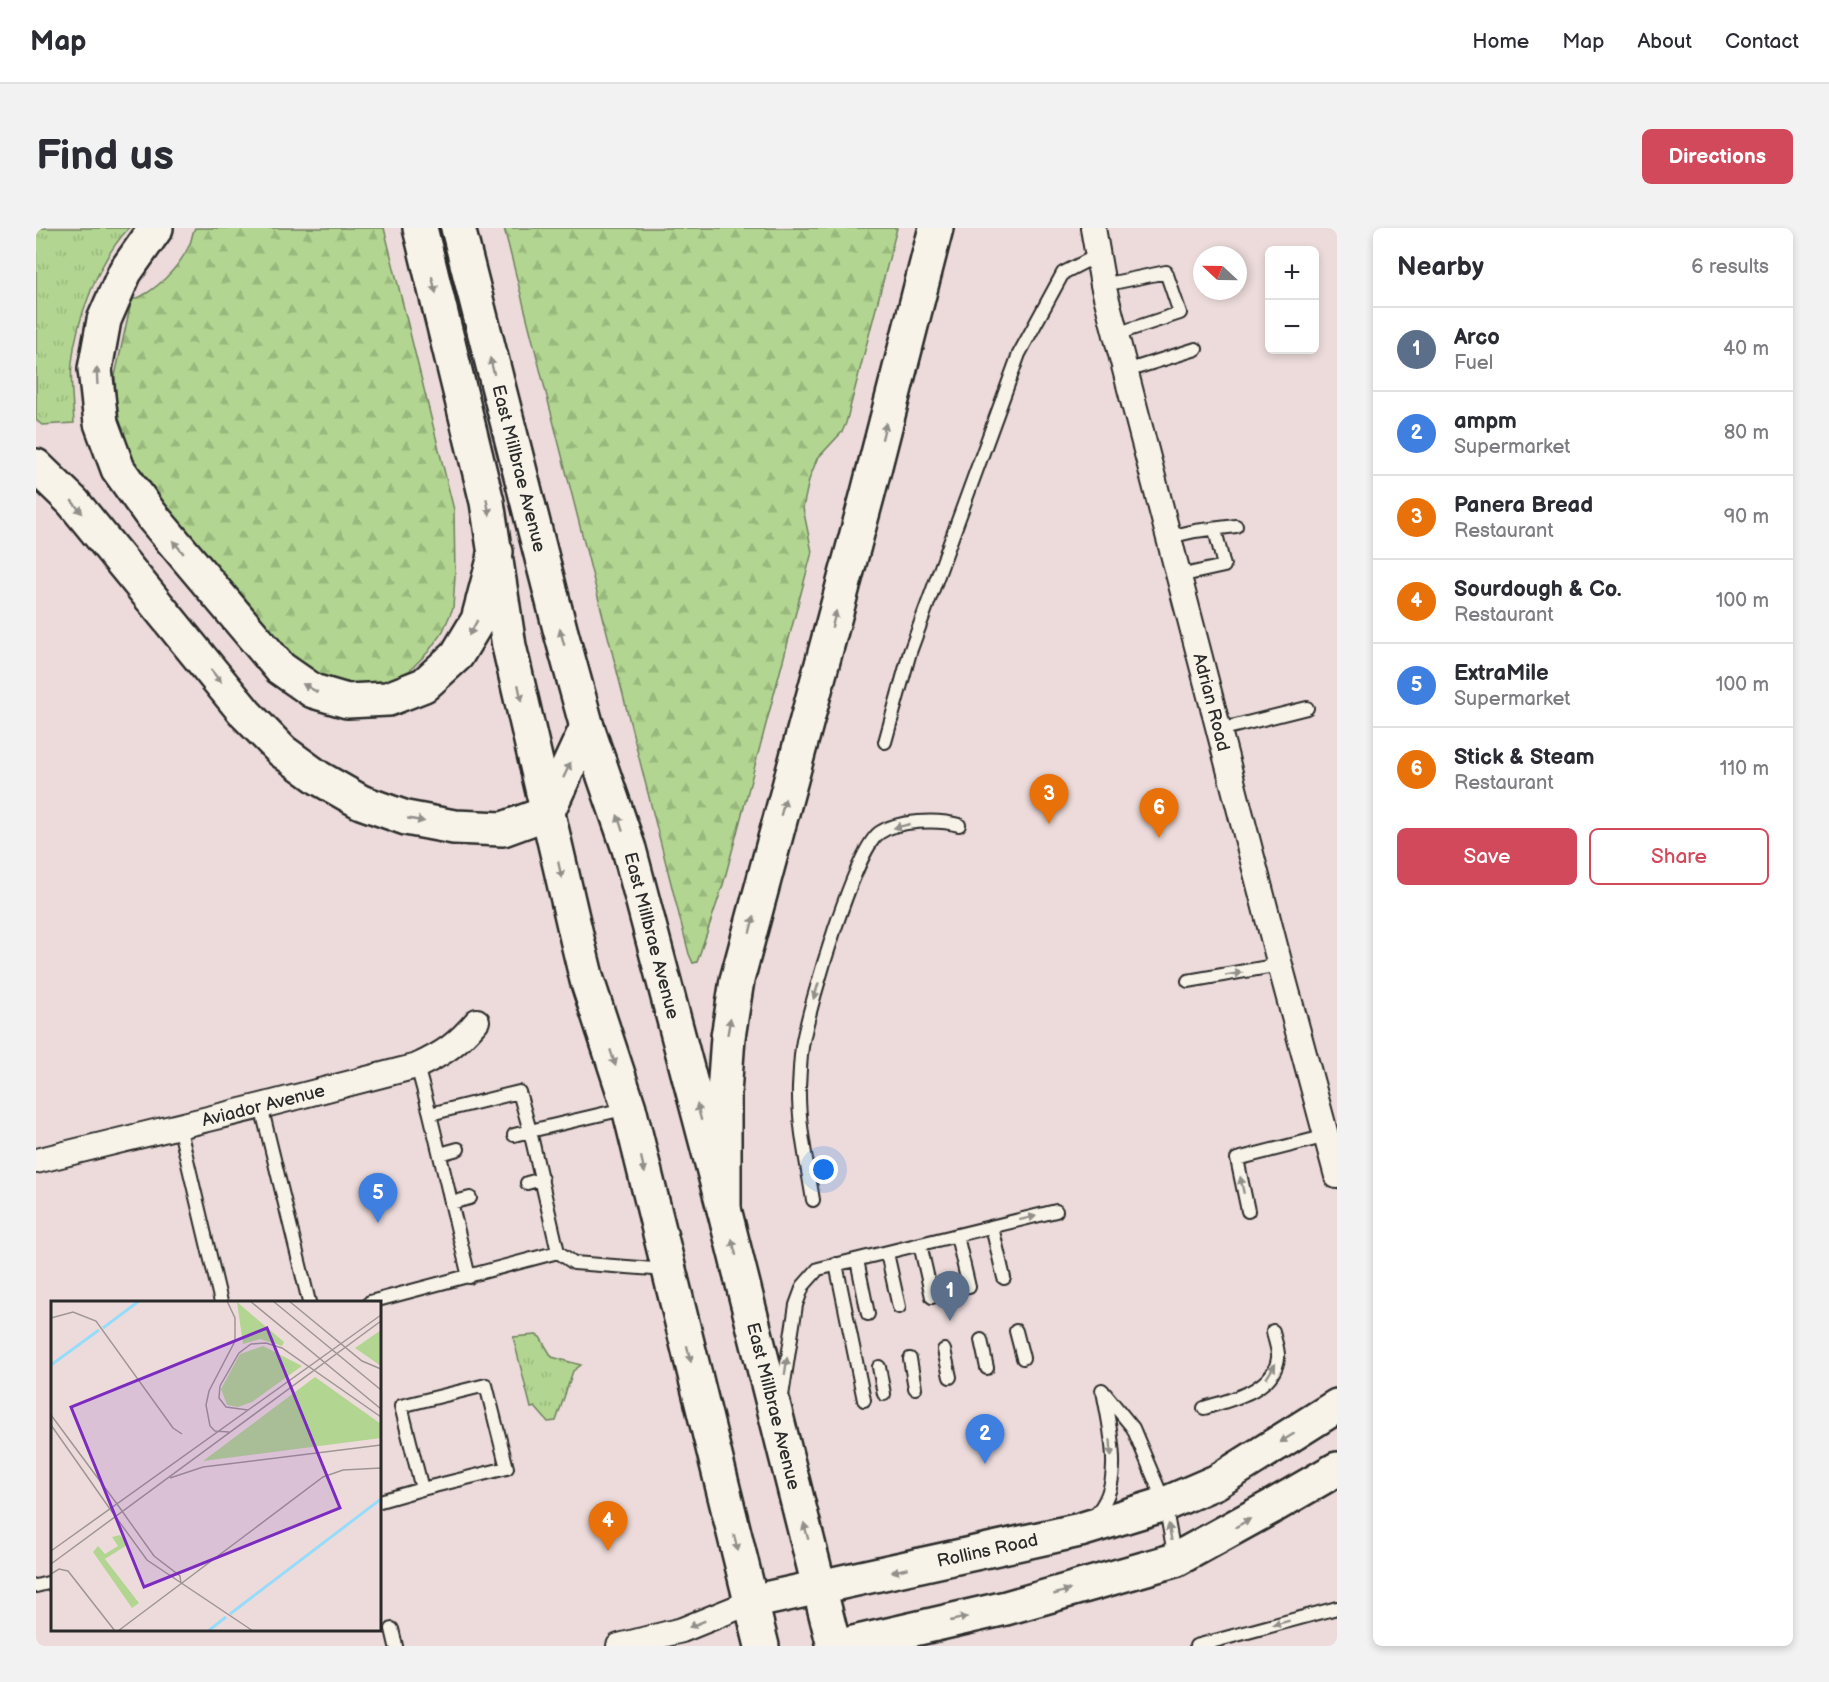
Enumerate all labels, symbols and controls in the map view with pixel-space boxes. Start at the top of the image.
text: Map [30,25,86,58]
text: Home [1472,29,1529,54]
text: Map [1562,29,1604,54]
text: About [1637,29,1692,54]
text: Contact [1725,29,1799,54]
button: Directions [1642,129,1793,184]
text: Find us [36,131,174,182]
north arrow [1193,246,1247,300]
map controls [1265,246,1319,354]
button: + [1265,246,1319,300]
text: Nearby [1397,252,1484,283]
text: 6 results [1691,255,1769,279]
one-way arrow [429,276,439,294]
button: − [1265,300,1319,354]
text: Arco [1454,324,1500,351]
text: 1 [1412,337,1421,361]
text: 40 m [1723,337,1769,361]
text: Fuel [1454,351,1493,375]
one-way arrow [487,356,497,375]
one-way arrow [92,366,101,385]
street label: East Millbrae Avenue [487,383,550,555]
text: ampm [1454,408,1517,435]
one-way arrow [879,421,889,440]
text: 2 [1411,421,1422,445]
text: 80 m [1724,421,1769,445]
text: Supermarket [1454,435,1570,459]
text: Panera Bread [1454,492,1593,519]
one-way arrow [484,497,493,516]
one-way arrow [71,499,84,515]
text: 3 [1411,505,1422,529]
text: 90 m [1724,505,1769,529]
text: Restaurant [1454,519,1554,543]
one-way arrow [172,540,185,555]
text: Sourdough & Co. [1454,576,1622,603]
text: 4 [1411,589,1422,613]
text: 100 m [1716,589,1769,613]
text: Restaurant [1454,603,1554,627]
one-way arrow [829,610,839,628]
one-way arrow [468,620,478,637]
one-way arrow [557,627,566,645]
street label: Adrian Road [1188,651,1234,754]
text: ExtraMile [1454,660,1549,687]
one-way arrow [210,668,223,684]
text: 5 [1411,673,1422,697]
text: 100 m [1716,673,1769,697]
one-way arrow [302,683,319,693]
one-way arrow [515,683,525,702]
text: Supermarket [1454,687,1570,711]
text: Stick & Steam [1454,744,1595,771]
text: 6 [1410,757,1423,781]
text: 110 m [1720,757,1769,781]
one-way arrow [562,760,572,778]
text: Restaurant [1454,771,1554,795]
pin: 3 [1030,774,1068,824]
pin: 6 [1140,788,1178,838]
one-way arrow [779,798,788,816]
one-way arrow [615,814,624,832]
one-way arrow [407,816,426,825]
one-way arrow [892,822,911,831]
button: Save [1397,828,1577,885]
button: Share [1589,828,1769,885]
street label: East Millbrae Avenue [619,850,684,1022]
one-way arrow [556,861,566,879]
one-way arrow [748,915,758,933]
one-way arrow [1225,969,1244,978]
one-way arrow [811,982,820,1000]
one-way arrow [725,1017,734,1036]
one-way arrow [608,1049,618,1067]
street label: Aviador Avenue [200,1080,327,1131]
one-way arrow [693,1103,703,1121]
one-way arrow [638,1155,648,1174]
your location [809,1155,838,1184]
pin: 5 [358,1174,398,1223]
one-way arrow [1237,1175,1247,1194]
one-way arrow [1019,1213,1037,1223]
one-way arrow [728,1238,738,1256]
pin: 1 [930,1272,970,1321]
inset map [51,1301,381,1631]
street label: East Millbrae Avenue [742,1320,804,1492]
one-way arrow [685,1345,695,1363]
one-way arrow [782,1356,791,1375]
one-way arrow [1266,1363,1277,1379]
pin: 2 [966,1414,1004,1464]
one-way arrow [1279,1432,1296,1443]
one-way arrow [1107,1438,1116,1457]
pin: 4 [588,1502,628,1551]
one-way arrow [1234,1518,1251,1528]
one-way arrow [801,1522,810,1540]
one-way arrow [1165,1522,1174,1541]
street label: Rollins Road [935,1530,1040,1572]
one-way arrow [732,1535,741,1553]
one-way arrow [890,1566,909,1575]
one-way arrow [1053,1587,1071,1596]
one-way arrow [950,1613,968,1623]
one-way arrow [688,1619,706,1629]
one-way arrow [1271,1619,1290,1629]

